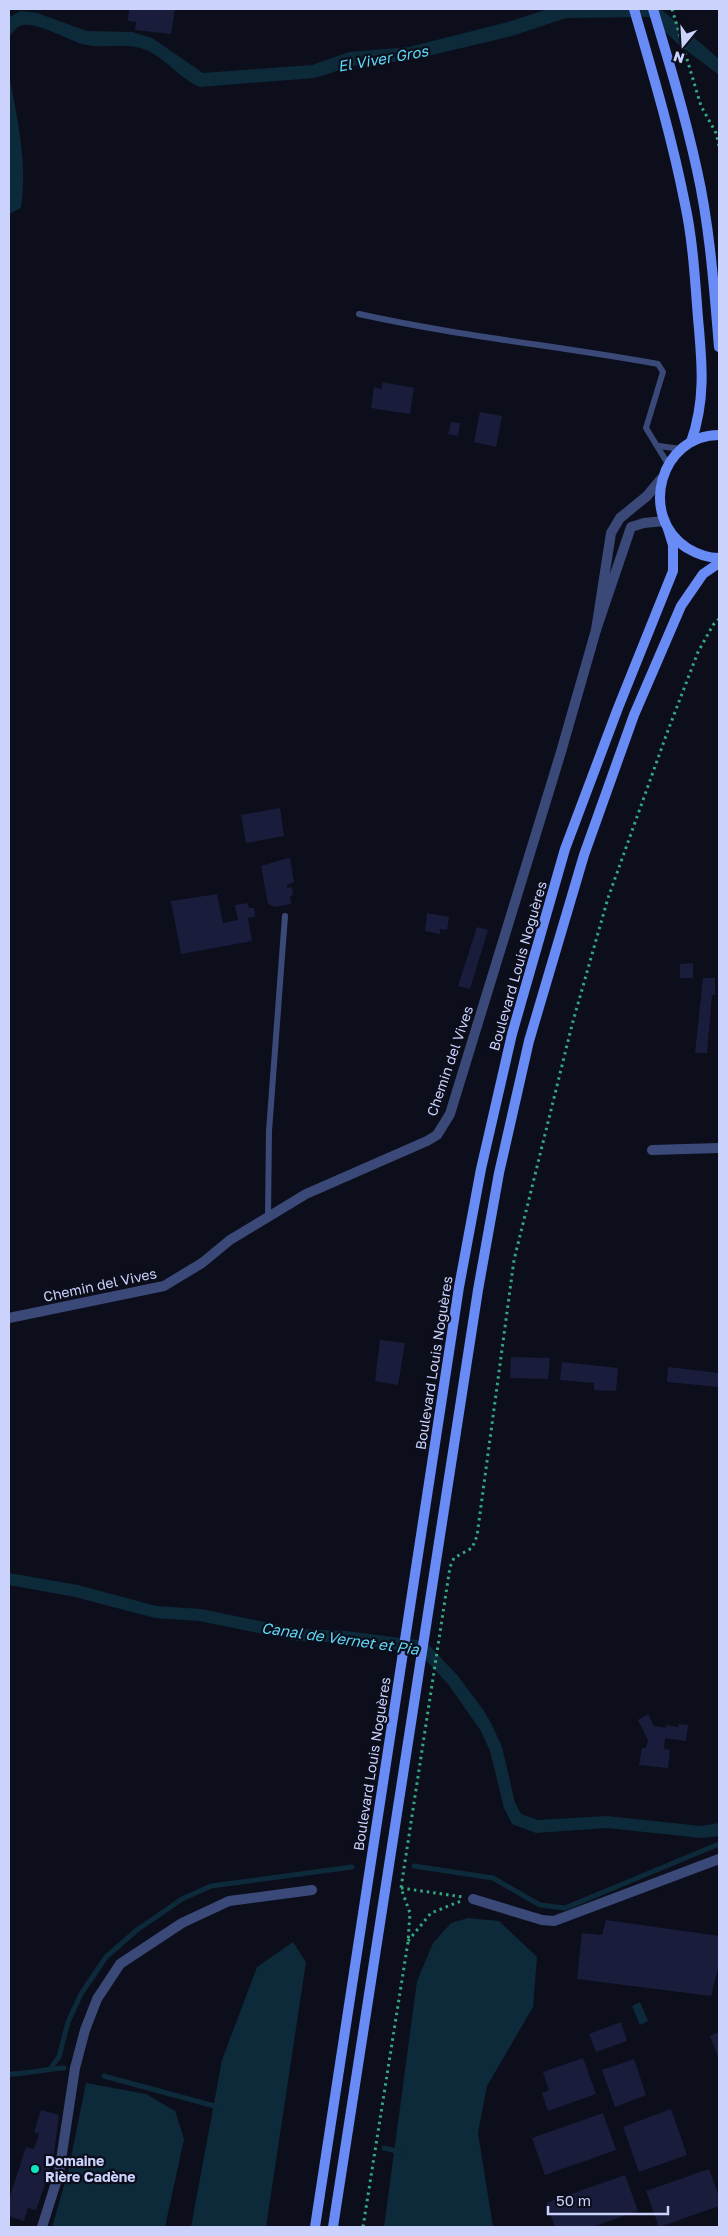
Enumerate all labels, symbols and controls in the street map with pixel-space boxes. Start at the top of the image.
north arrow [658,20,708,70]
water label: El Viver Gros [336,41,430,75]
text: N [671,48,687,68]
street label: Boulevard Louis Noguères [485,879,550,1053]
street label: Chemin del Vives [423,1003,476,1118]
street label: Chemin del Vives [42,1264,158,1305]
street label: Boulevard Louis Noguères [411,1275,456,1451]
water label: Canal de Vernet et Pia [260,1618,421,1658]
street label: Boulevard Louis Noguères [349,1676,394,1852]
place label: Domaine Rière Cadène [45,2152,136,2185]
marker: Domaine Rière Cadène [29,2163,41,2175]
scale bar [548,2184,668,2216]
text: 50 m [556,2191,591,2209]

